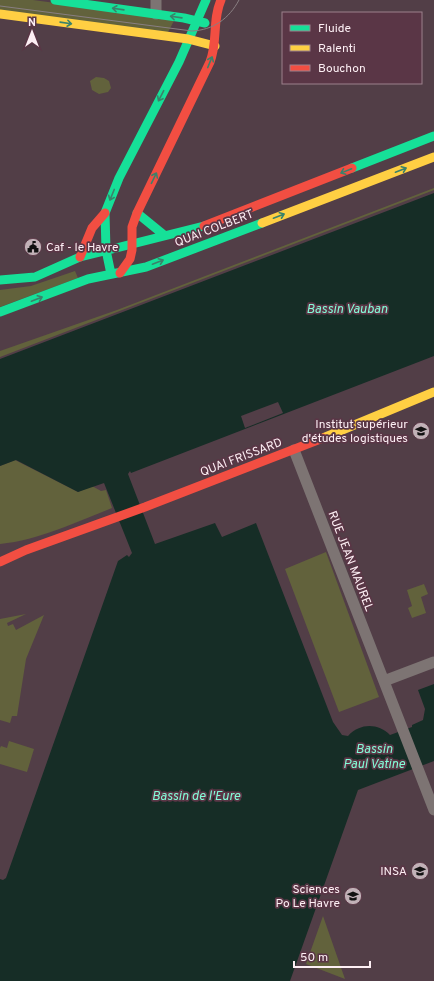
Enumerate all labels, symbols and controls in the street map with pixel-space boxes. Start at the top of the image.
one-way arrow [112,5,125,13]
north arrow [12,12,52,52]
legend [282,12,422,84]
one-way arrow [170,13,183,20]
text: N [28,16,36,30]
one-way arrow [59,19,72,27]
text: Fluide [318,21,351,37]
text: Ralenti [318,41,356,57]
one-way arrow [207,56,215,68]
text: Bouchon [318,61,366,77]
one-way arrow [157,90,164,102]
one-way arrow [394,165,406,173]
one-way arrow [340,168,352,175]
one-way arrow [151,173,158,185]
one-way arrow [107,189,115,201]
street label: QUAI COLBERT [173,207,256,251]
one-way arrow [273,211,285,219]
public building icon: Caf - le Havre [23,237,43,257]
place label: Caf - le Havre [46,240,118,256]
one-way arrow [151,258,163,266]
one-way arrow [30,294,42,302]
water label: Bassin Vauban [306,302,388,318]
place label: Institut supérieur d'études logistiques [302,417,408,447]
school or university icon: Institut supérieur d'études logistiques [411,421,431,441]
street label: QUAI FRISSARD [198,435,285,481]
street label: RUE JEAN MAUREL [324,509,377,614]
water label: Bassin Paul Vatine [343,742,405,773]
water label: Bassin de l'Eure [152,789,241,805]
school or university icon: INSA [410,861,430,881]
place label: INSA [380,864,407,880]
place label: Sciences Po Le Havre [275,882,340,912]
school or university icon: Sciences Po Le Havre [343,886,363,906]
scale bar [294,943,370,969]
text: 50 m [300,950,328,966]

